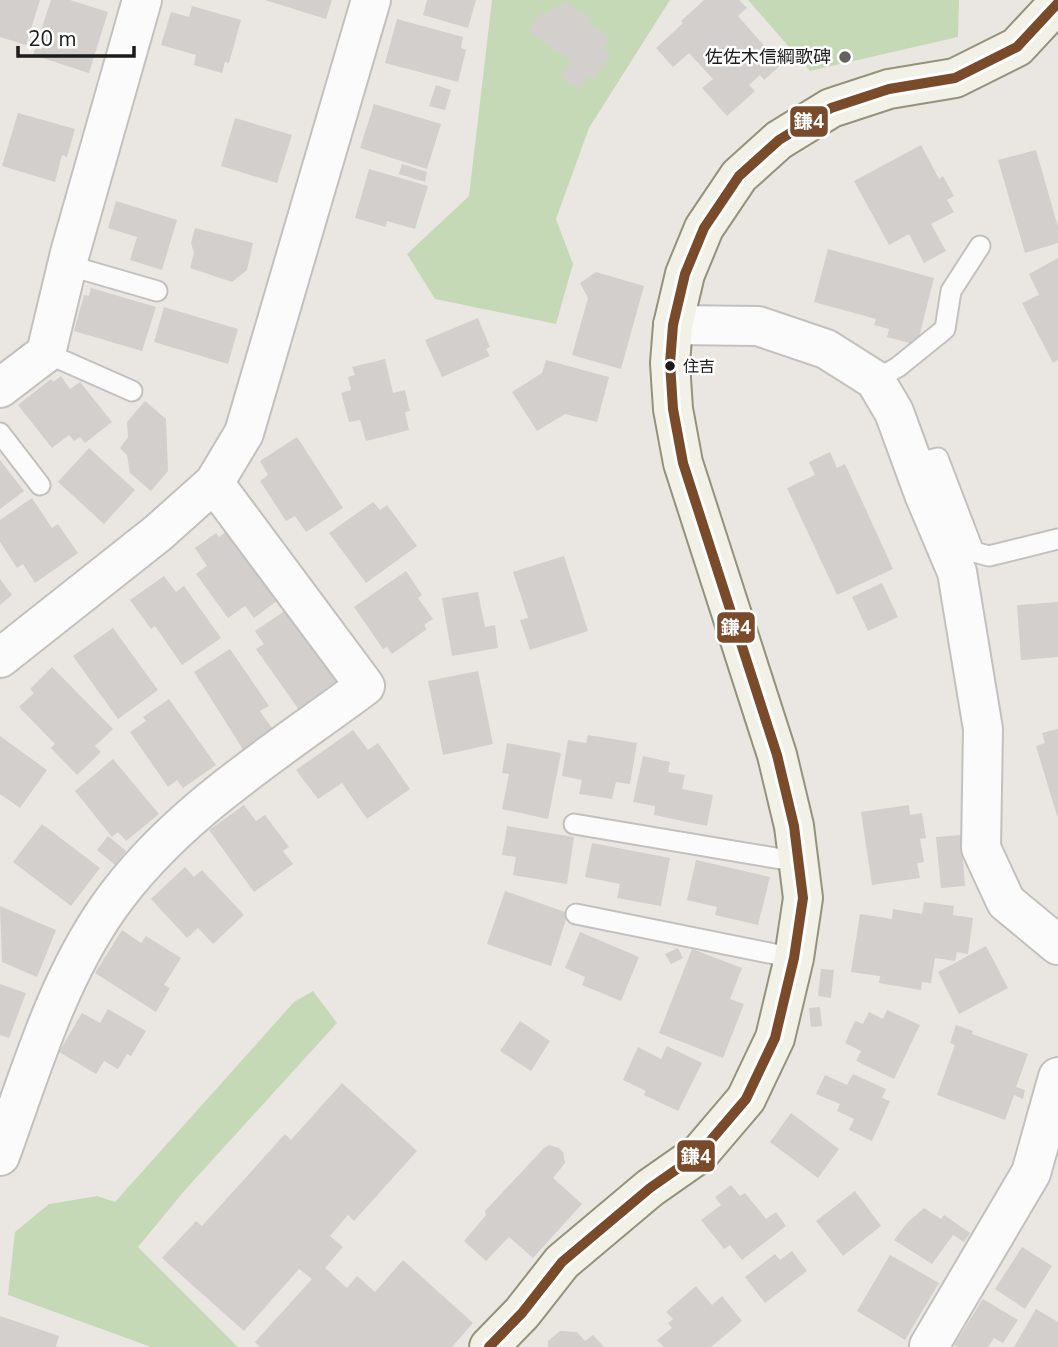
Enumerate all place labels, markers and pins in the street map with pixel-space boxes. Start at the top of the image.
place label: 佐佐木信綱歌碑 [705,45,831,69]
marker: 佐佐木信綱歌碑 [837,49,853,65]
place label: 住吉 [683,356,715,378]
marker: 住吉 [663,359,677,373]

